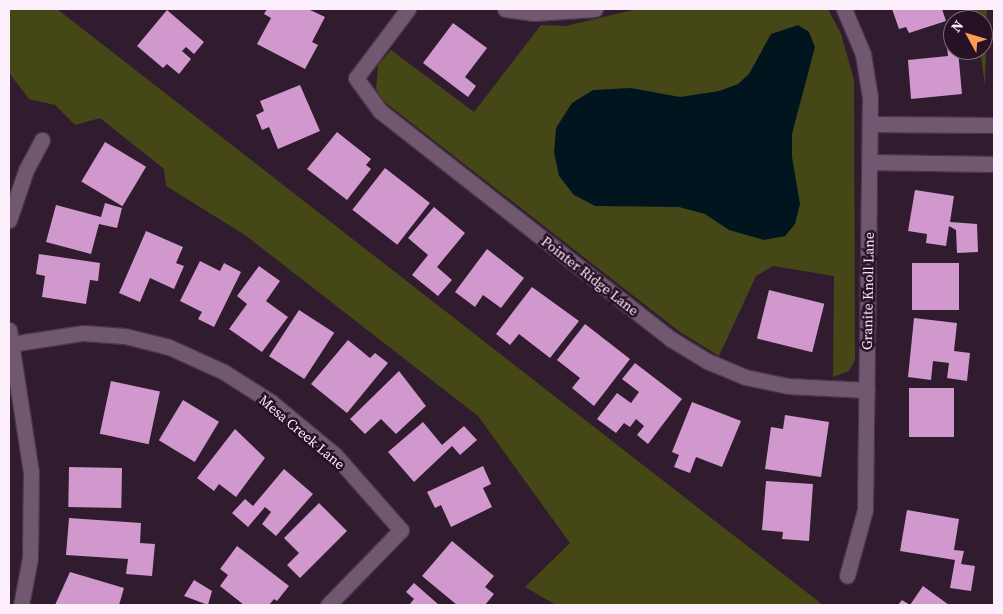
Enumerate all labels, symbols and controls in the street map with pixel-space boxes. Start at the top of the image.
north arrow [943,10,993,60]
text: N [946,16,968,36]
street label: Granite Knoll Lane [859,232,877,350]
street label: Pointer Ridge Lane [538,233,642,319]
street label: Mesa Creek Lane [256,391,348,473]

